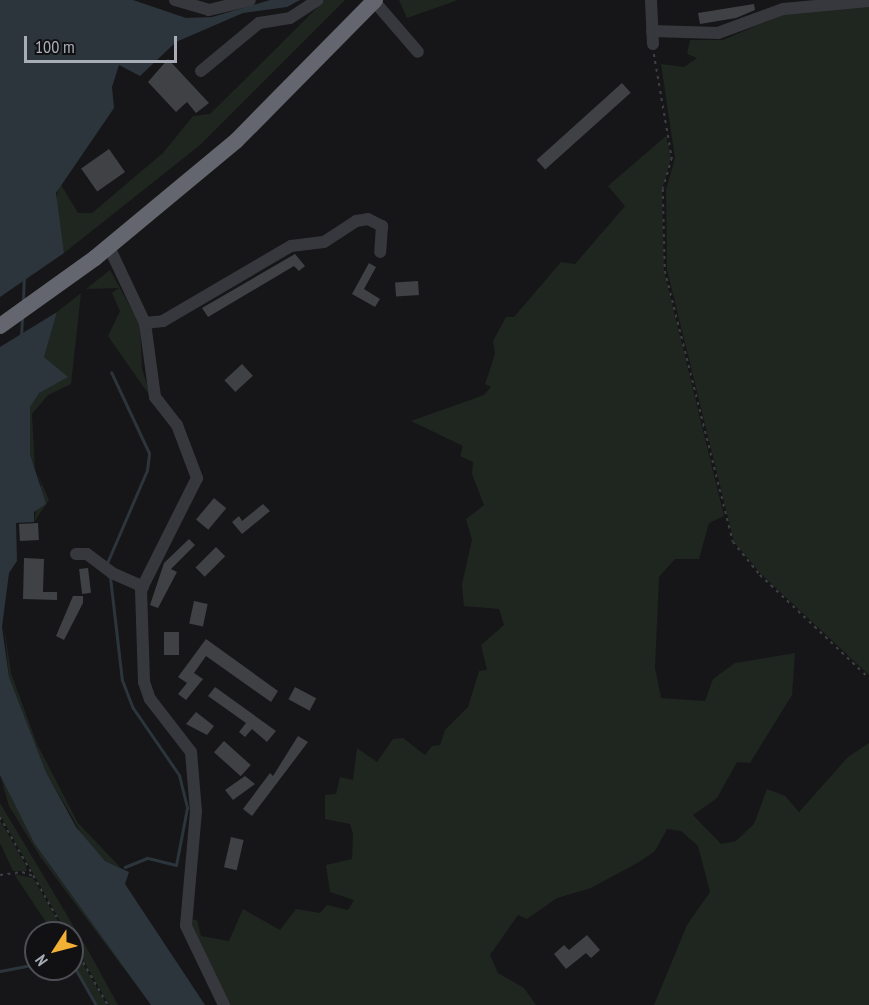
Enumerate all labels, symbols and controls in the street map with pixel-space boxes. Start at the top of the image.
scale bar [27,24,180,62]
text: 100 m [35,35,75,58]
north arrow [24,921,84,981]
text: N [30,951,52,970]

